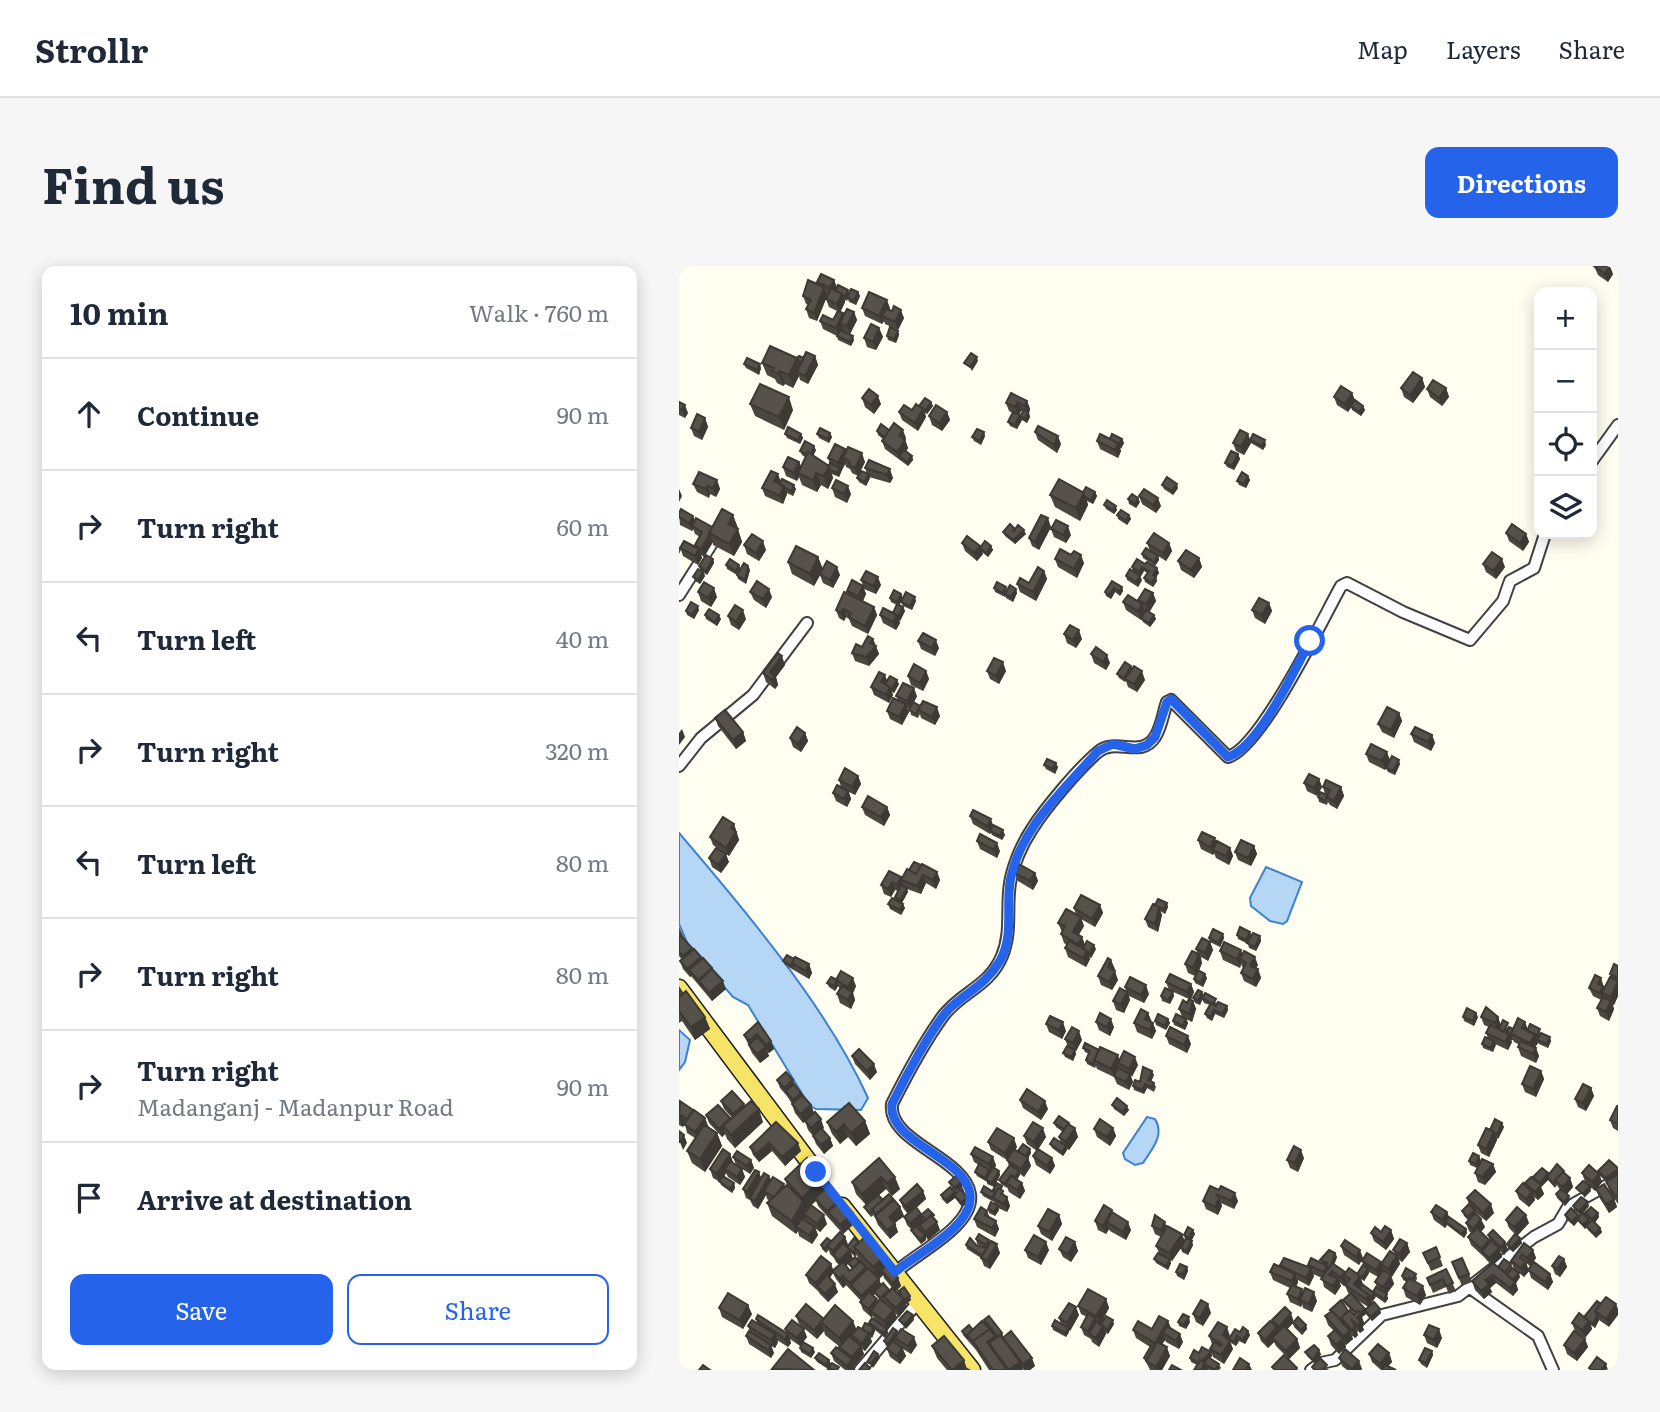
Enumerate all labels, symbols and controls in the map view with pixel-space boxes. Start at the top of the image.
text: Strollr [35,24,149,73]
text: Map [1357,31,1408,66]
text: Layers [1446,31,1520,66]
text: Share [1558,31,1625,66]
text: Find us [42,146,225,219]
button: Directions [1425,147,1618,218]
map controls [1534,287,1597,539]
button: + [1534,287,1597,350]
text: 10 min [70,290,169,334]
text: Walk · 760 m [469,295,609,329]
button: − [1534,350,1597,413]
icon: ahead [70,395,108,433]
text: Continue [137,395,259,434]
text: 90 m [557,397,609,431]
button: locate [1534,413,1597,476]
button: layers [1534,476,1597,539]
icon: right [70,507,108,545]
text: Turn right [137,507,279,546]
text: 60 m [556,509,609,543]
icon: left [70,619,108,657]
text: Turn left [137,619,256,658]
text: 40 m [556,621,609,655]
route start [1294,625,1325,656]
icon: right [70,731,108,769]
text: Turn right [137,731,279,770]
text: 320 m [545,733,609,767]
icon: left [70,843,108,881]
text: Turn left [137,843,256,882]
text: 80 m [556,845,609,879]
icon: right [70,955,108,993]
text: Turn right [137,955,279,994]
text: 80 m [556,957,609,991]
text: Turn right [137,1050,279,1089]
icon: right [70,1067,108,1105]
text: 90 m [557,1069,609,1103]
text: Madanganj - Madanpur Road [137,1089,453,1123]
route end [800,1156,831,1187]
icon: arrive [70,1179,108,1217]
text: Arrive at destination [137,1179,412,1218]
button: Save [70,1274,333,1345]
button: Share [347,1274,609,1345]

